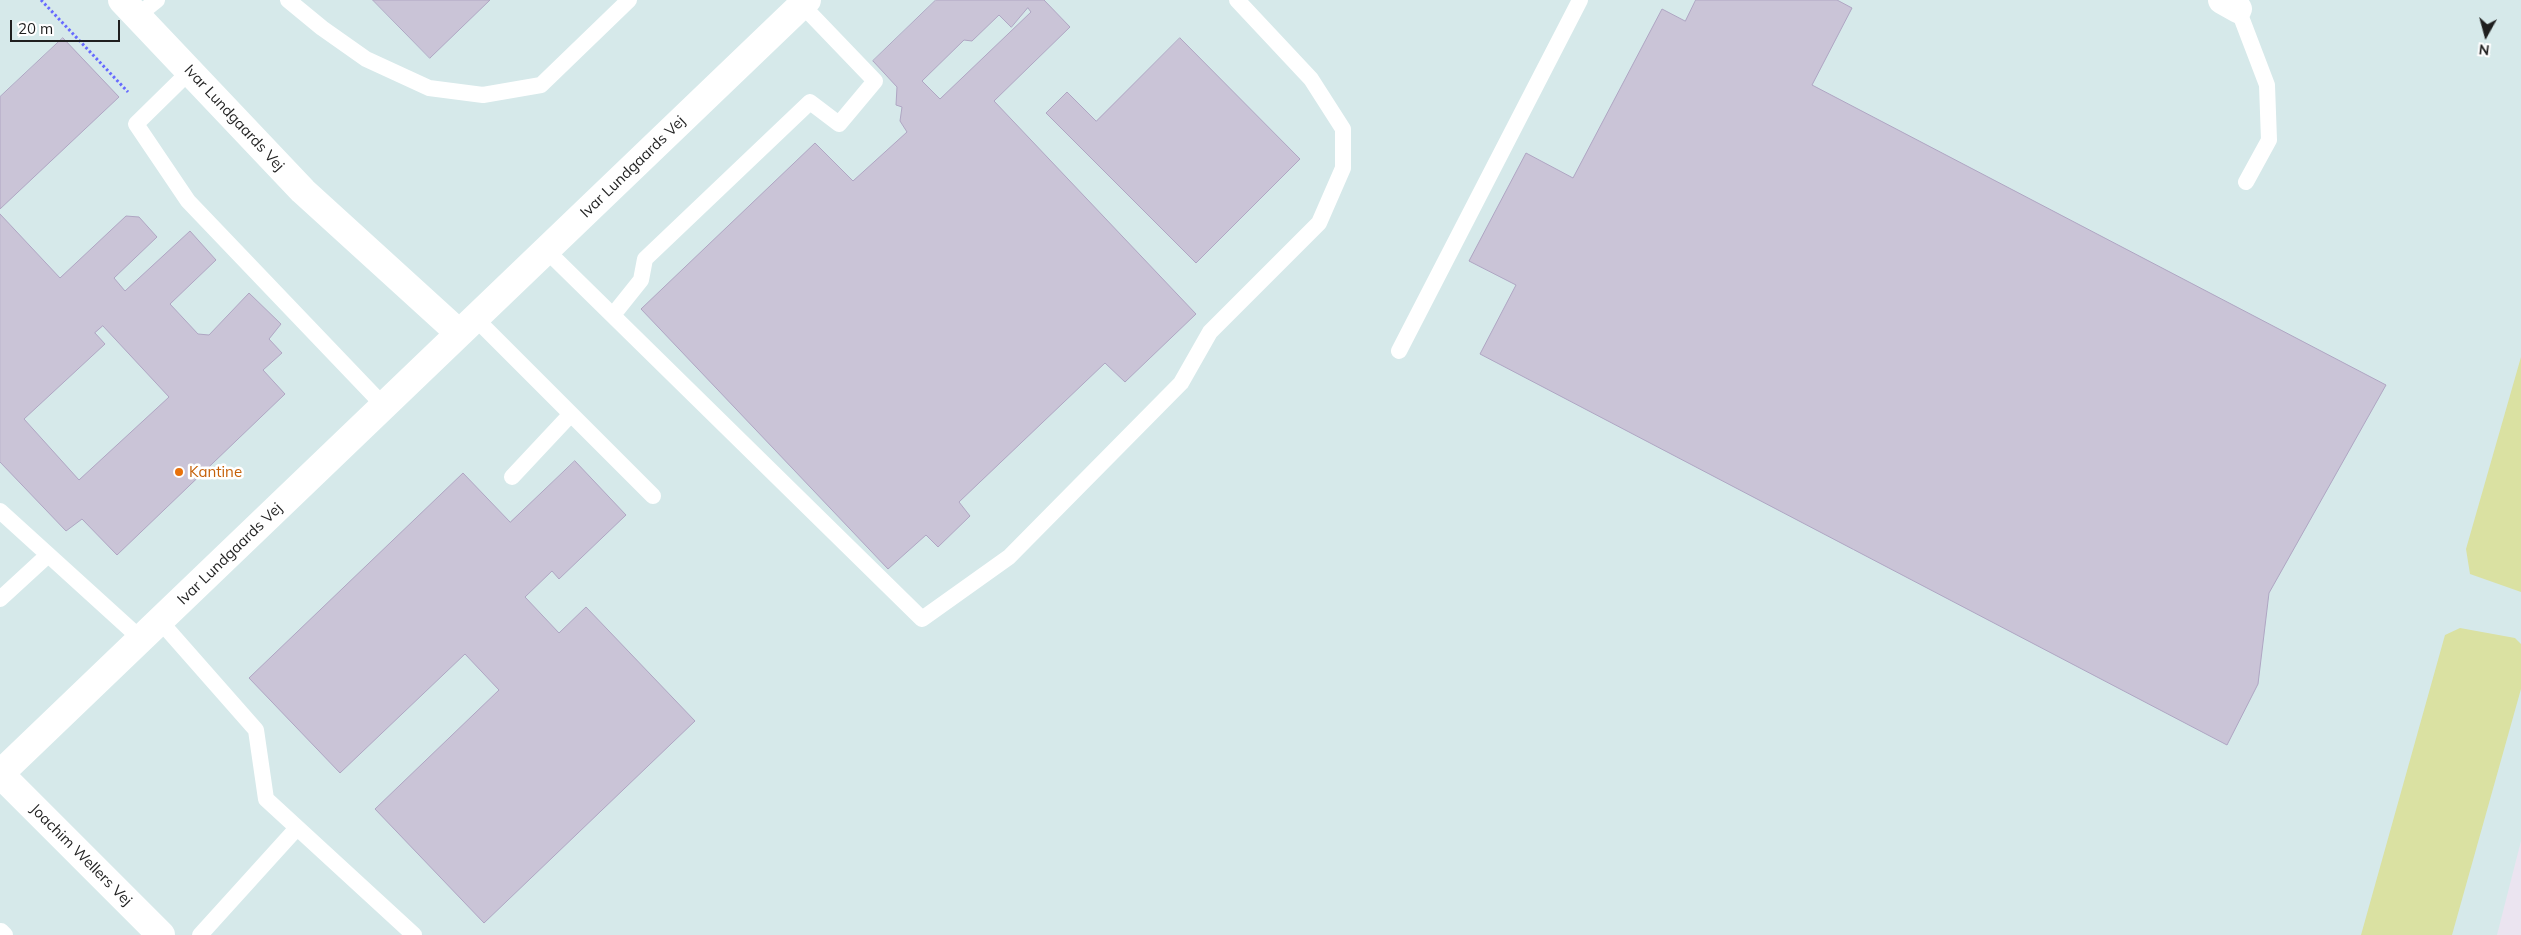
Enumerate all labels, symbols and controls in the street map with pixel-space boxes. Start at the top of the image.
scale bar [12,10,122,42]
north arrow [2461,10,2511,60]
text: 20 m [18,19,53,38]
text: N [2478,40,2491,59]
street label: Ivar Lundgaards Vej [180,61,288,175]
street label: Ivar Lundgaards Vej [577,112,689,222]
place label: Kantine [189,463,242,481]
marker: Kantine [173,466,185,478]
street label: Ivar Lundgaards Vej [174,499,286,609]
street label: Joachim Wellers Vej [26,800,136,910]

